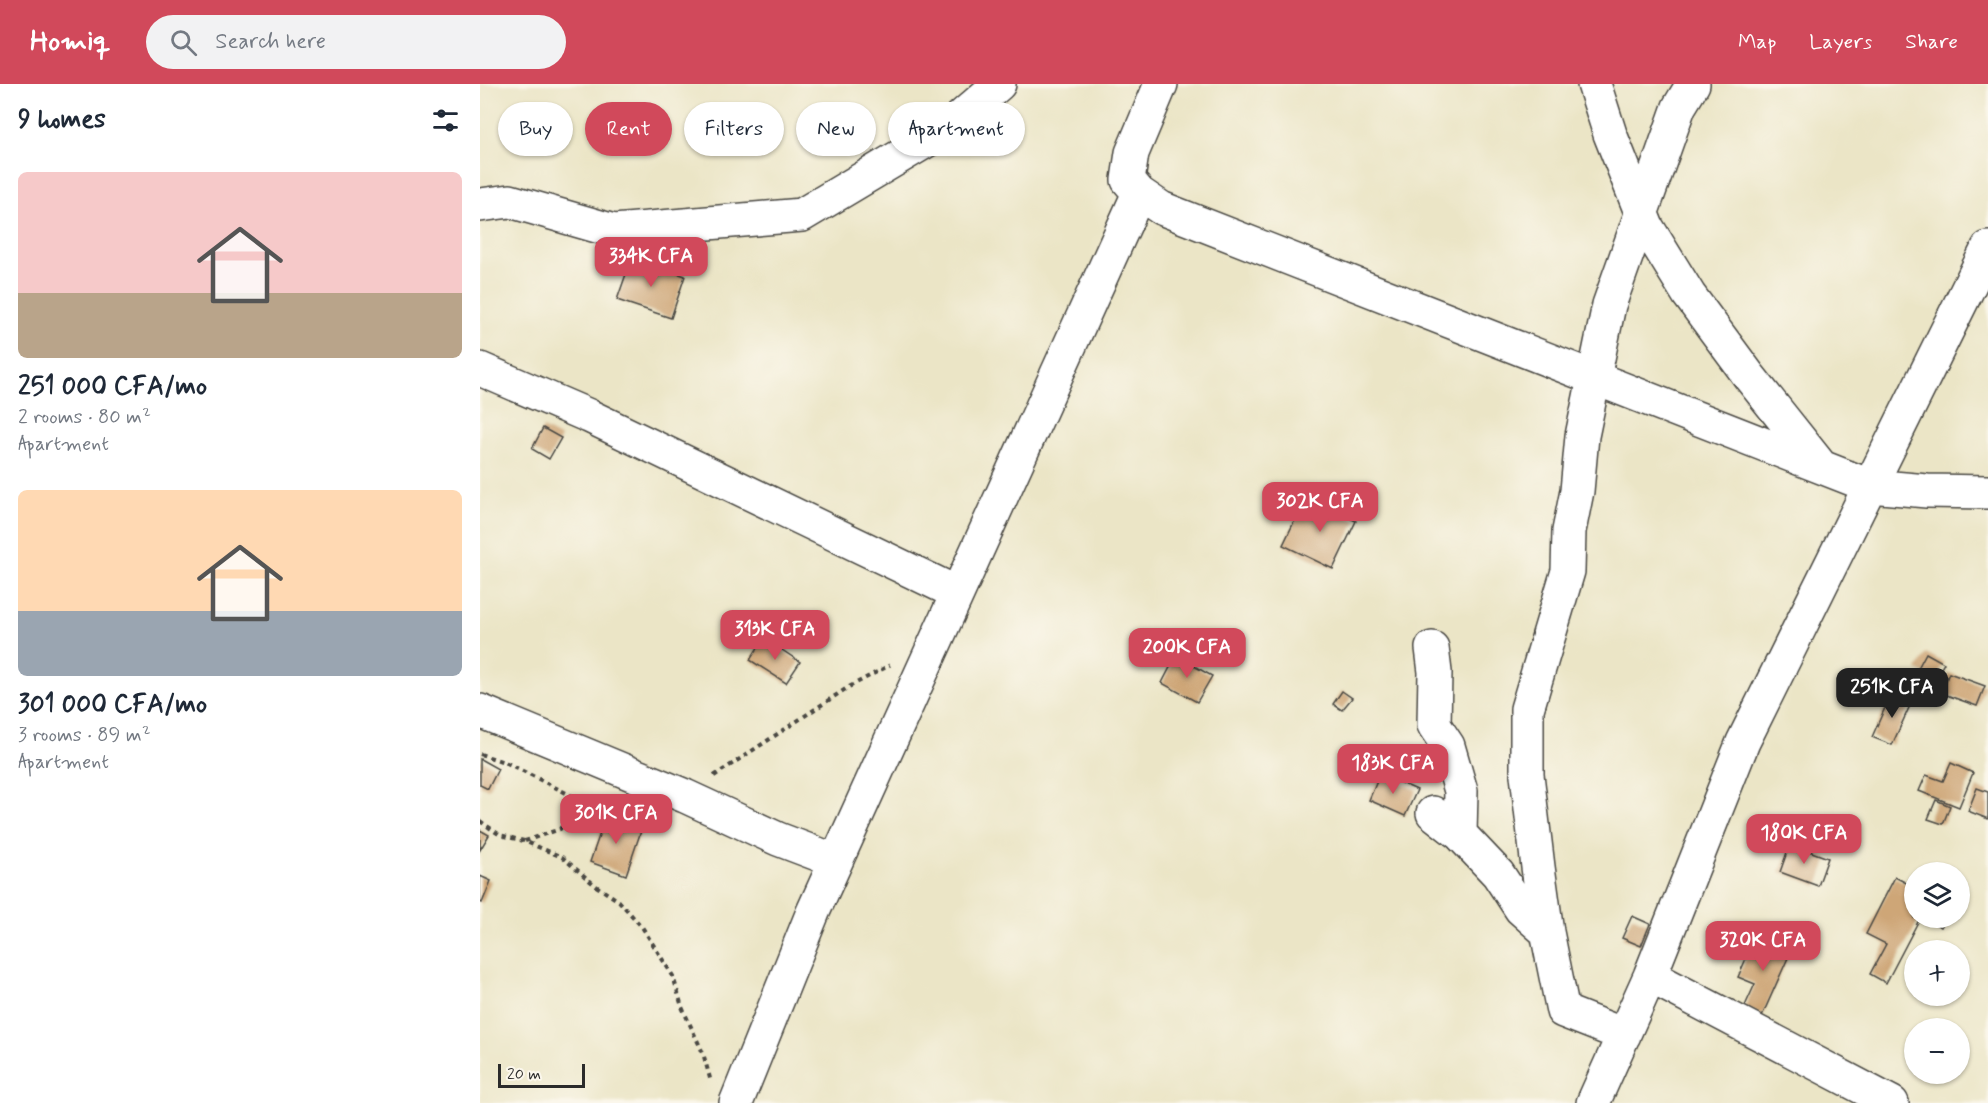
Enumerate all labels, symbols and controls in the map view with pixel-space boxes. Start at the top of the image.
search box [146,15,566,69]
text: Homiq [30,24,110,61]
icon: search [167,26,200,59]
text: Search here [215,28,326,56]
text: Map [1738,28,1776,56]
text: Layers [1809,28,1872,56]
text: Share [1905,28,1958,56]
chip: Buy [498,102,573,156]
chip: Rent [585,102,672,156]
chip: Filters [684,102,784,156]
chip: New [796,102,876,156]
chip: Apartment [888,102,1025,156]
text: 9 homes [18,103,106,137]
icon: filters [429,104,462,137]
icon: home [186,211,294,319]
pin: 334K CFA [589,237,713,288]
text: 334K CFA [609,243,693,270]
text: 251 000 CFA/mo [18,370,207,404]
text: 2 rooms · 80 m² [18,404,151,431]
text: Apartment [18,431,109,458]
pin: 302K CFA [1258,482,1382,533]
text: 302K CFA [1276,488,1364,515]
icon: home [186,529,294,637]
pin: 313K CFA [713,610,837,661]
text: 313K CFA [734,616,816,643]
pin: 200K CFA [1125,628,1249,679]
text: 200K CFA [1143,634,1231,661]
pin: 251K CFA [1830,668,1954,719]
text: 251K CFA [1850,674,1934,701]
text: 301 000 CFA/mo [18,688,207,722]
text: 3 rooms · 89 m² [18,722,151,749]
pin: 183K CFA [1331,744,1455,795]
text: Apartment [18,749,109,776]
text: 183K CFA [1351,750,1435,777]
pin: 301K CFA [554,794,678,845]
text: 301K CFA [574,800,658,827]
pin: 180K CFA [1742,814,1866,865]
text: 180K CFA [1760,820,1848,847]
map controls [1904,862,1970,1084]
button: layers [1904,862,1970,928]
pin: 320K CFA [1701,921,1825,972]
text: 320K CFA [1720,927,1806,954]
button: + [1904,940,1970,1006]
button: − [1904,1018,1970,1084]
scale bar [498,1061,585,1088]
text: 20 m [507,1064,541,1085]

